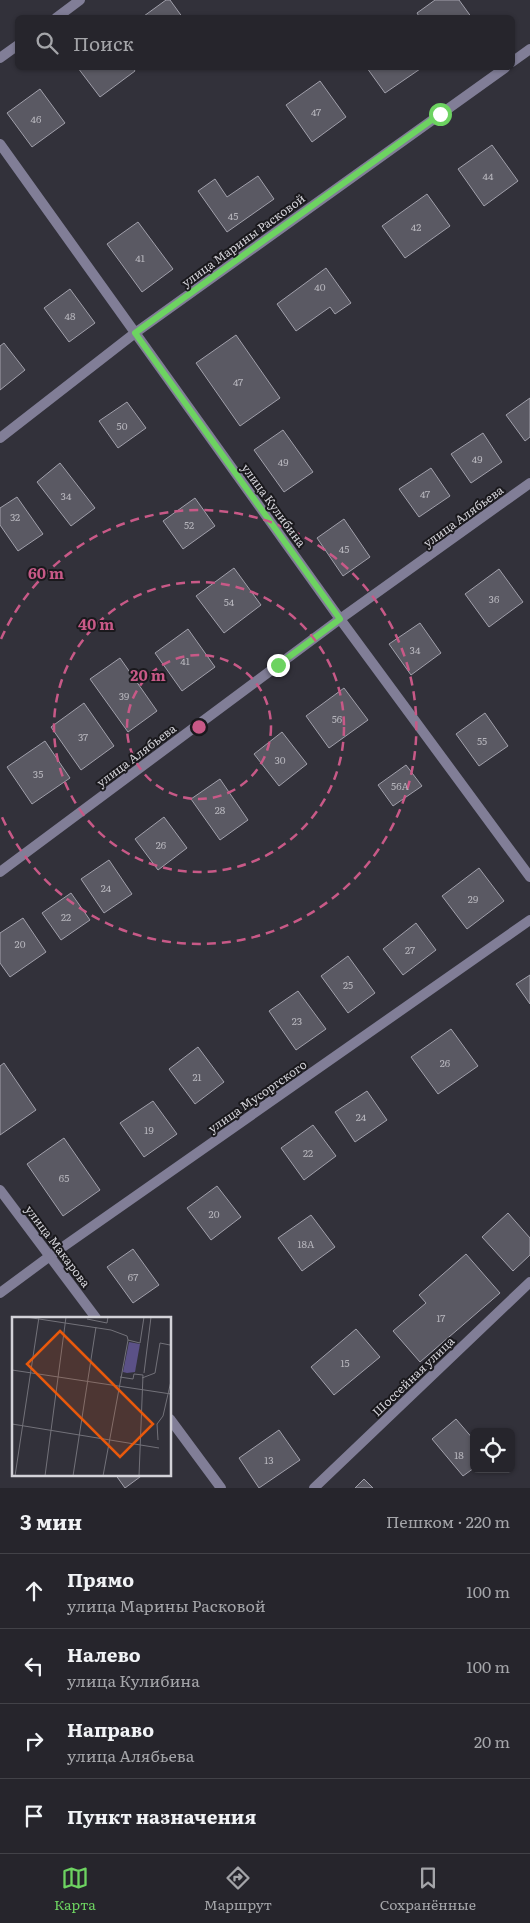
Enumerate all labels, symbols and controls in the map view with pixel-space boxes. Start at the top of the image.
search box [15,15,515,70]
icon: search [33,29,61,57]
text: Поиск [73,29,134,57]
route start [429,103,452,126]
house number: 47 [311,104,321,119]
house number: 46 [31,111,42,126]
house number: 44 [482,168,494,183]
street label: улица Марины Расковой [177,189,309,291]
house number: 45 [228,208,238,223]
house number: 42 [411,219,421,234]
house number: 41 [135,250,145,265]
house number: 40 [314,279,326,294]
house number: 48 [64,308,76,323]
house number: 47 [233,374,243,389]
house number: 50 [117,418,128,433]
house number: 49 [472,451,482,466]
house number: 49 [278,454,288,469]
street label: улица Кулибина [237,459,311,551]
street label: улица Алябьева [419,480,507,551]
house number: 47 [420,486,430,501]
house number: 34 [61,488,72,503]
house number: 32 [10,509,20,524]
house number: 52 [184,517,194,532]
house number: 45 [339,541,349,556]
text: 60 m [28,561,64,584]
house number: 36 [489,591,500,606]
house number: 54 [224,594,235,609]
text: 40 m [78,612,114,635]
house number: 34 [410,642,421,657]
house number: 41 [180,653,190,668]
route end [267,654,290,677]
text: 20 m [130,663,166,686]
house number: 39 [119,688,129,703]
house number: 56 [332,711,343,726]
centre of rings [190,718,208,736]
street label: улица Алябьева [92,719,180,791]
house number: 37 [78,729,88,744]
house number: 55 [477,733,487,748]
house number: 30 [274,752,286,767]
house number: 35 [33,766,43,781]
house number: 56А [391,778,410,793]
house number: 28 [215,802,226,817]
house number: 26 [156,837,167,852]
house number: 24 [101,880,112,895]
house number: 29 [468,891,478,906]
house number: 22 [61,909,71,924]
house number: 20 [15,936,26,951]
house number: 27 [405,942,415,957]
house number: 25 [343,977,353,992]
house number: 23 [292,1013,302,1028]
street label: улица Мусоргского [204,1055,310,1137]
house number: 26 [440,1055,451,1070]
house number: 21 [192,1069,202,1084]
house number: 24 [356,1109,367,1124]
house number: 19 [144,1122,154,1137]
house number: 22 [303,1145,313,1160]
house number: 65 [59,1170,69,1185]
street label: улица Макарова [21,1201,95,1291]
house number: 20 [209,1206,220,1221]
house number: 18А [298,1236,315,1251]
house number: 67 [128,1269,138,1284]
house number: 17 [437,1310,445,1325]
inset map [12,1317,171,1476]
street label: Шоссейная улица [368,1332,459,1420]
house number: 15 [340,1355,350,1370]
map controls [470,1428,515,1473]
button: locate [470,1428,515,1473]
house number: 18 [454,1447,464,1462]
house number: 13 [264,1452,274,1467]
text: 3 мин [20,1505,82,1536]
text: Пешком · 220 m [386,1509,510,1533]
text: Прямо [67,1565,134,1593]
icon: ahead [20,1577,48,1605]
text: 100 m [466,1579,510,1603]
text: улица Марины Расковой [67,1593,266,1617]
text: Налево [67,1640,141,1668]
icon: left [20,1652,48,1680]
text: 100 m [466,1654,510,1678]
text: улица Кулибина [67,1668,200,1692]
text: Направо [67,1715,154,1743]
icon: right [20,1727,48,1755]
text: 20 m [474,1729,510,1753]
text: улица Алябьева [67,1743,194,1767]
icon: arrive [20,1802,48,1830]
text: Пункт назначения [67,1802,256,1830]
tab: Карта [54,1864,96,1914]
tab: Маршрут [204,1864,272,1914]
tab: Сохранённые [380,1864,476,1914]

